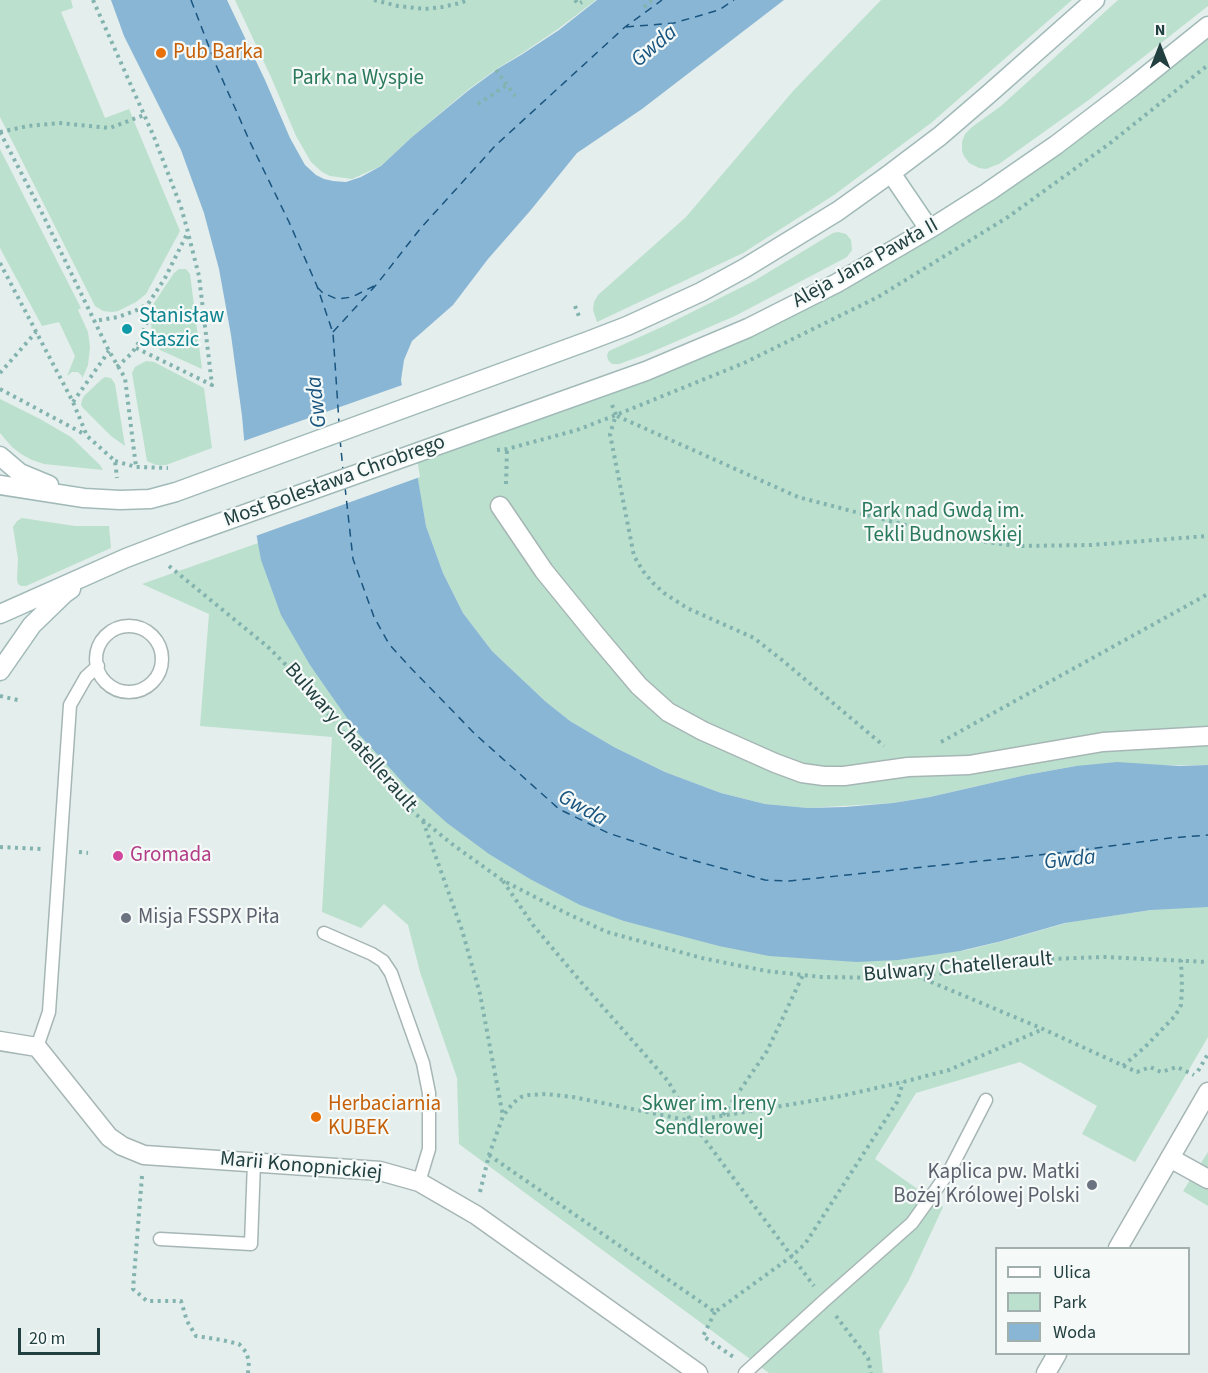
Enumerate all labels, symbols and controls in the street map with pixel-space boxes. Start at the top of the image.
north arrow [1130,18,1190,78]
text: N [1155,19,1165,41]
water label: Gwda [627,20,683,74]
place label: Pub Barka [173,40,263,66]
marker: Pub Barka [154,46,168,60]
park label: Park na Wyspie [292,66,424,92]
street label: Aleja Jana Pawła II [789,214,943,314]
place label: Stanisław Staszic [139,304,224,354]
marker: Stanisław Staszic [120,322,134,336]
water label: Gwda [302,375,334,429]
street label: Most Bolesława Chrobrego [221,430,449,534]
park label: Park nad Gwdą im. Tekli Budnowskiej [861,499,1025,549]
street label: Bulwary Chatellerault [278,658,422,818]
water label: Gwda [553,785,611,833]
place label: Gromada [130,843,212,869]
water label: Gwda [1043,845,1097,877]
marker: Gromada [111,849,125,863]
place label: Misja FSSPX Piła [138,905,280,931]
marker: Misja FSSPX Piła [119,911,133,925]
street label: Bulwary Chatellerault [862,947,1054,989]
place label: Herbaciarnia KUBEK [328,1092,441,1142]
park label: Skwer im. Ireny Sendlerowej [642,1092,776,1142]
marker: Herbaciarnia KUBEK [309,1110,323,1124]
street label: Marii Konopnickiej [219,1147,383,1187]
place label: Kaplica pw. Matki Bożej Królowej Polski [893,1160,1080,1210]
marker: Kaplica pw. Matki Bożej Królowej Polski [1085,1178,1099,1192]
legend [995,1247,1190,1355]
text: Ulica [1053,1260,1091,1285]
text: Park [1053,1290,1087,1315]
scale bar [21,1316,104,1354]
text: Woda [1053,1320,1096,1345]
text: 20 m [29,1326,65,1351]

